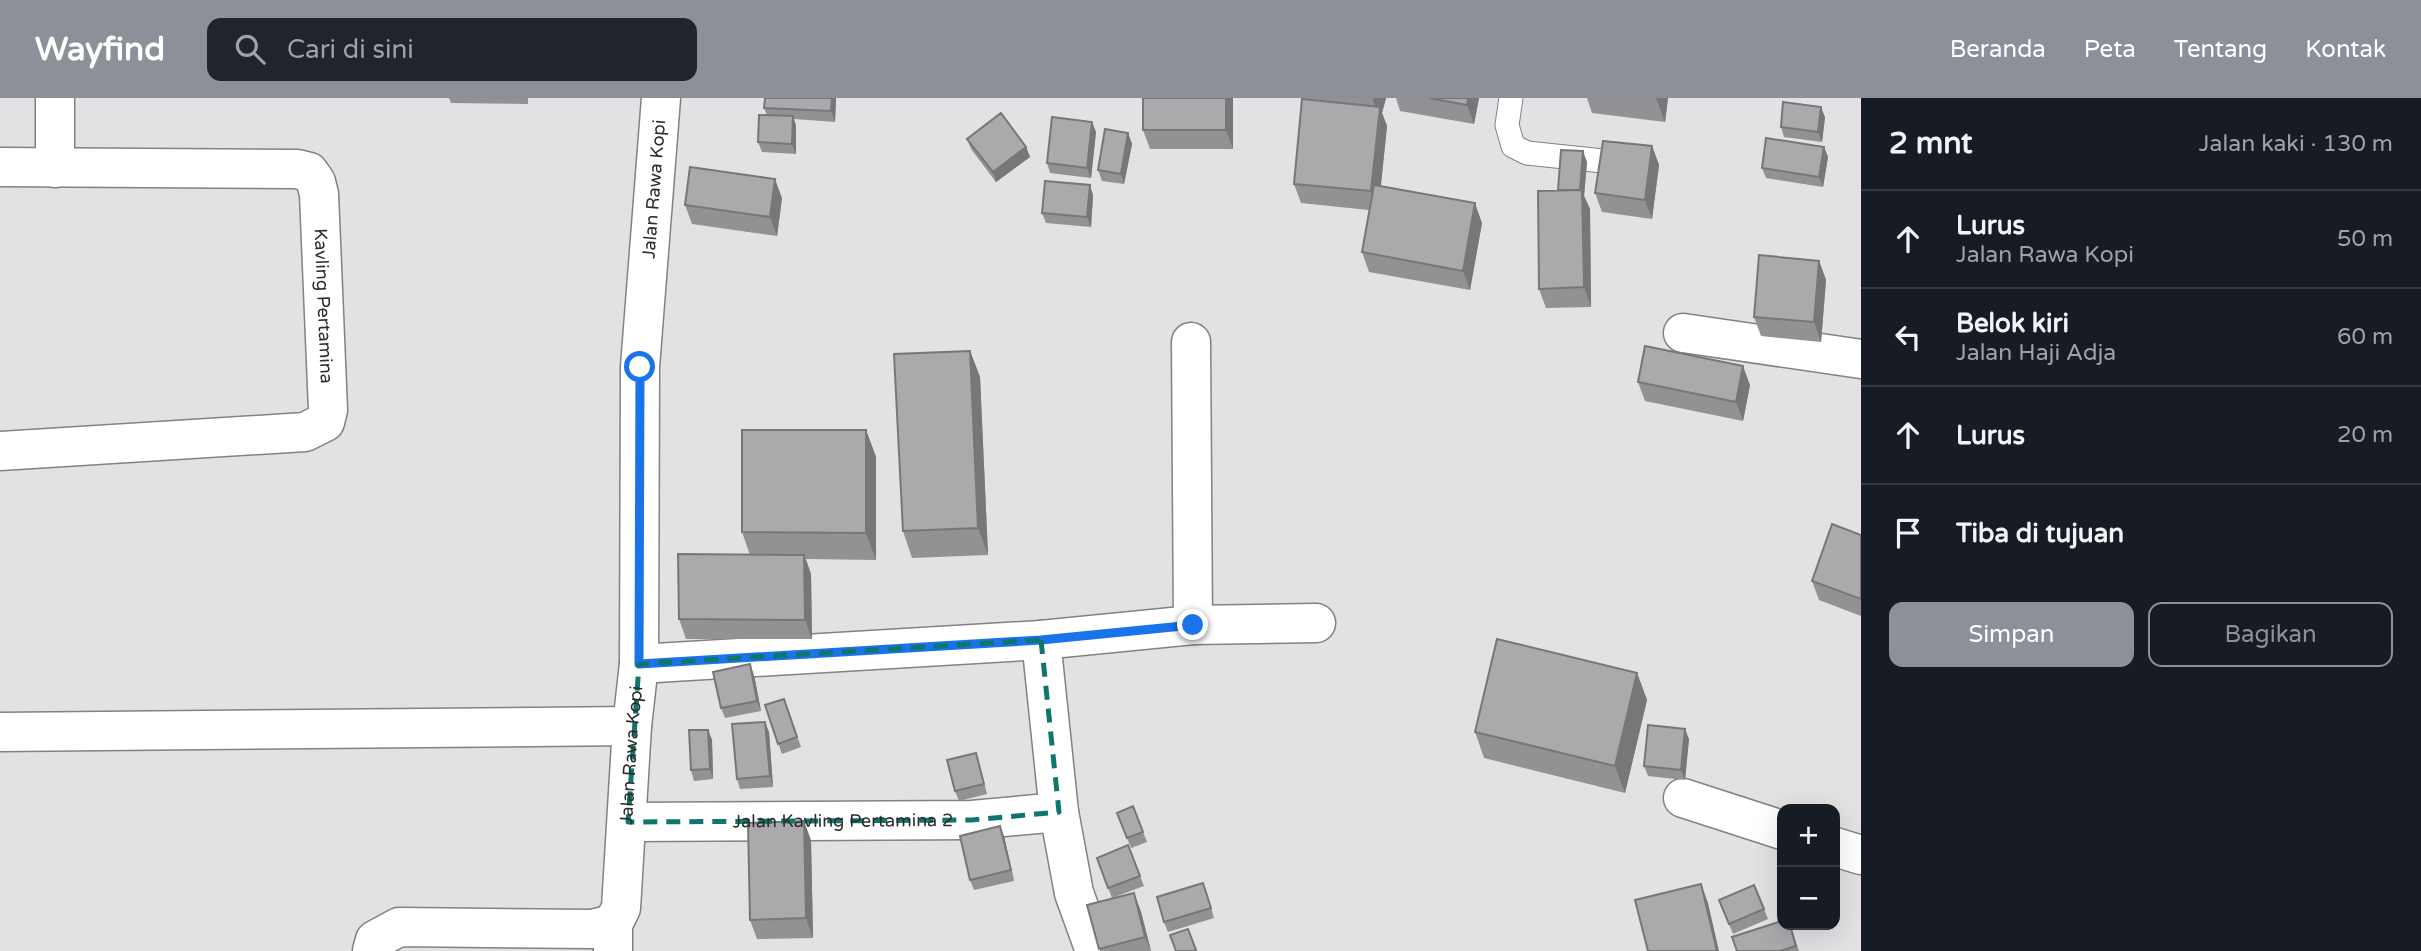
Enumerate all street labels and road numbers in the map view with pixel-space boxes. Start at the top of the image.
street label: Jalan Rawa Kopi [637,119,670,260]
street label: Kavling Pertamina [309,228,338,384]
street label: Jalan Rawa Kopi [615,685,647,825]
street label: Jalan Kavling Pertamina 2 [733,809,953,832]

